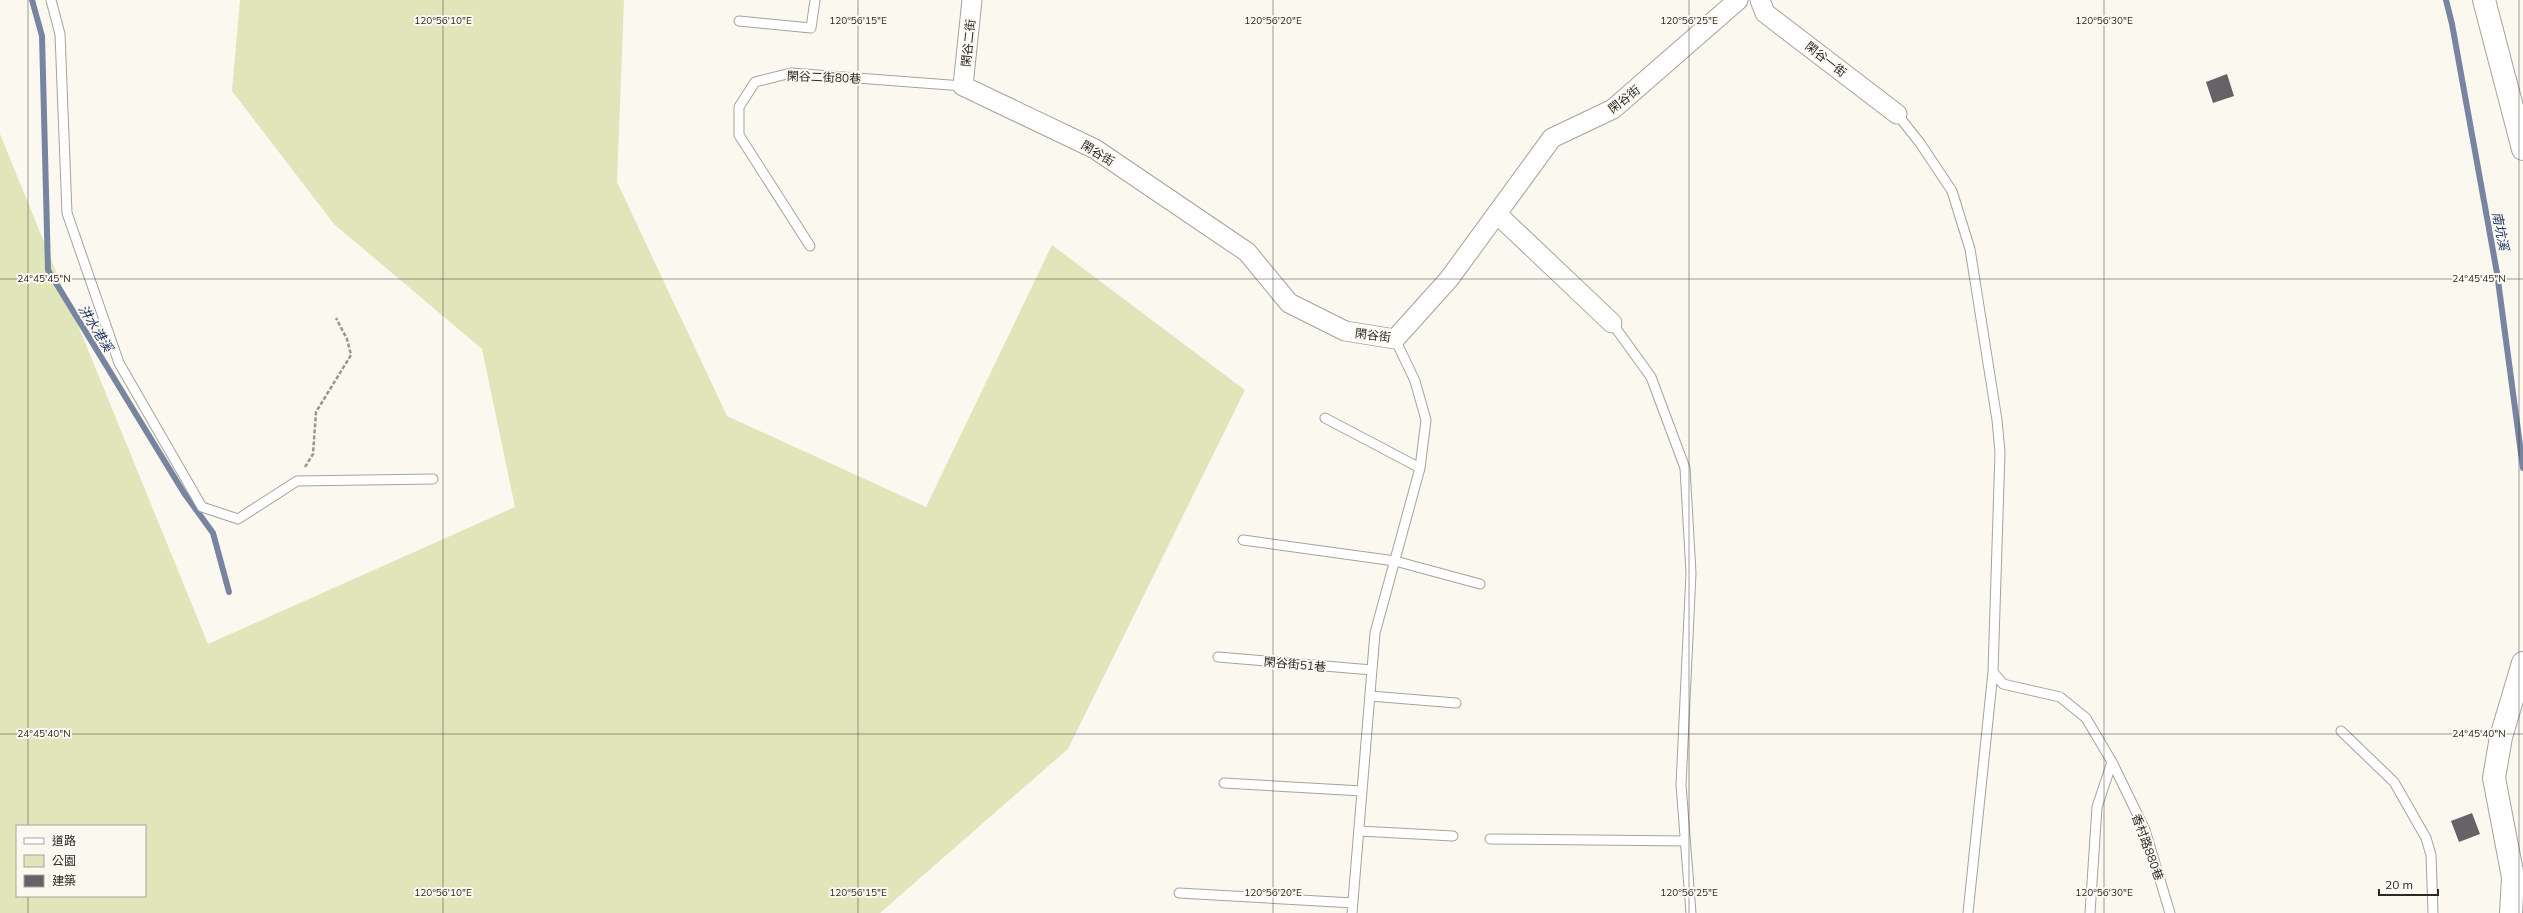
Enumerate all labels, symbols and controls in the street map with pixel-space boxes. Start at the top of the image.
text: 120°56'10"E [414,14,472,27]
text: 120°56'15"E [829,14,887,27]
text: 120°56'20"E [1244,14,1302,27]
text: 120°56'25"E [1660,14,1718,27]
text: 120°56'30"E [2075,14,2133,27]
street label: 閑谷二街 [958,18,978,68]
street label: 閑谷一街 [1802,38,1850,80]
street label: 閑谷二街80巷 [787,68,861,86]
street label: 閑谷街 [1605,82,1643,116]
street label: 閑谷街 [1079,137,1117,169]
water label: 南坑溪 [2489,210,2513,254]
text: 24°45'45"N [17,272,71,285]
text: 24°45'45"N [2452,272,2506,285]
water label: 汫水港溪 [75,302,118,356]
street label: 閑谷街 [1354,325,1392,345]
street label: 閑谷街51巷 [1263,654,1327,674]
text: 24°45'40"N [17,727,71,740]
text: 24°45'40"N [2452,727,2506,740]
street label: 香村路880巷 [2129,812,2167,882]
legend [16,825,146,897]
text: 道路 [52,833,76,848]
text: 公園 [52,853,76,868]
scale bar [2379,871,2438,897]
text: 建築 [52,873,76,888]
text: 20 m [2385,877,2413,892]
text: 120°56'10"E [414,886,472,899]
text: 120°56'15"E [829,886,887,899]
text: 120°56'20"E [1244,886,1302,899]
text: 120°56'25"E [1660,886,1718,899]
text: 120°56'30"E [2075,886,2133,899]

